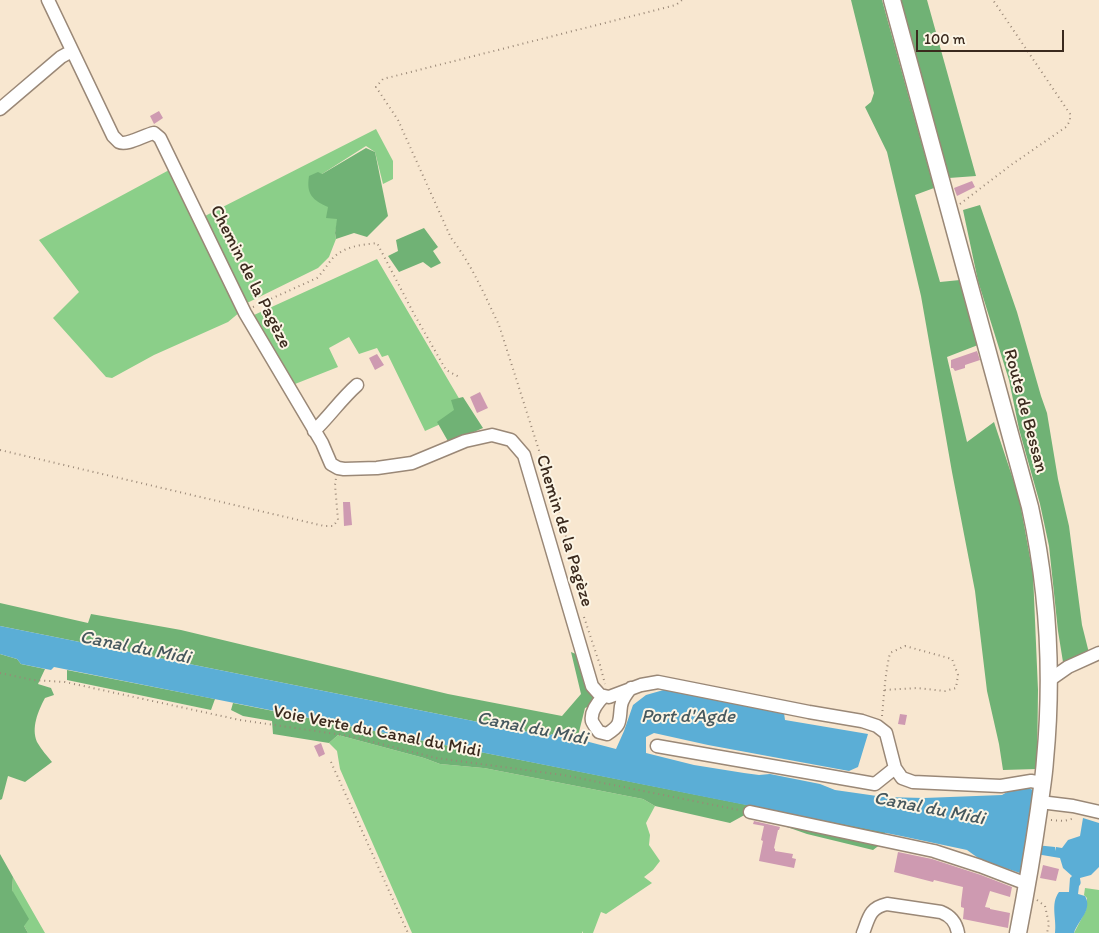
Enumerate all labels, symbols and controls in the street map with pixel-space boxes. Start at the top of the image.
scale bar [919,20,1066,52]
text: 100 m [924,30,965,48]
street label: Chemin de la Pagèze [205,202,295,352]
street label: Route de Bessan [998,347,1052,475]
street label: Chemin de la Pagèze [531,452,597,610]
water label: Canal du Midi [78,626,192,670]
street label: Voie Verte du Canal du Midi [271,701,483,763]
water label: Port d'Agde [641,706,735,728]
water label: Canal du Midi [475,707,589,751]
water label: Canal du Midi [872,787,986,831]

